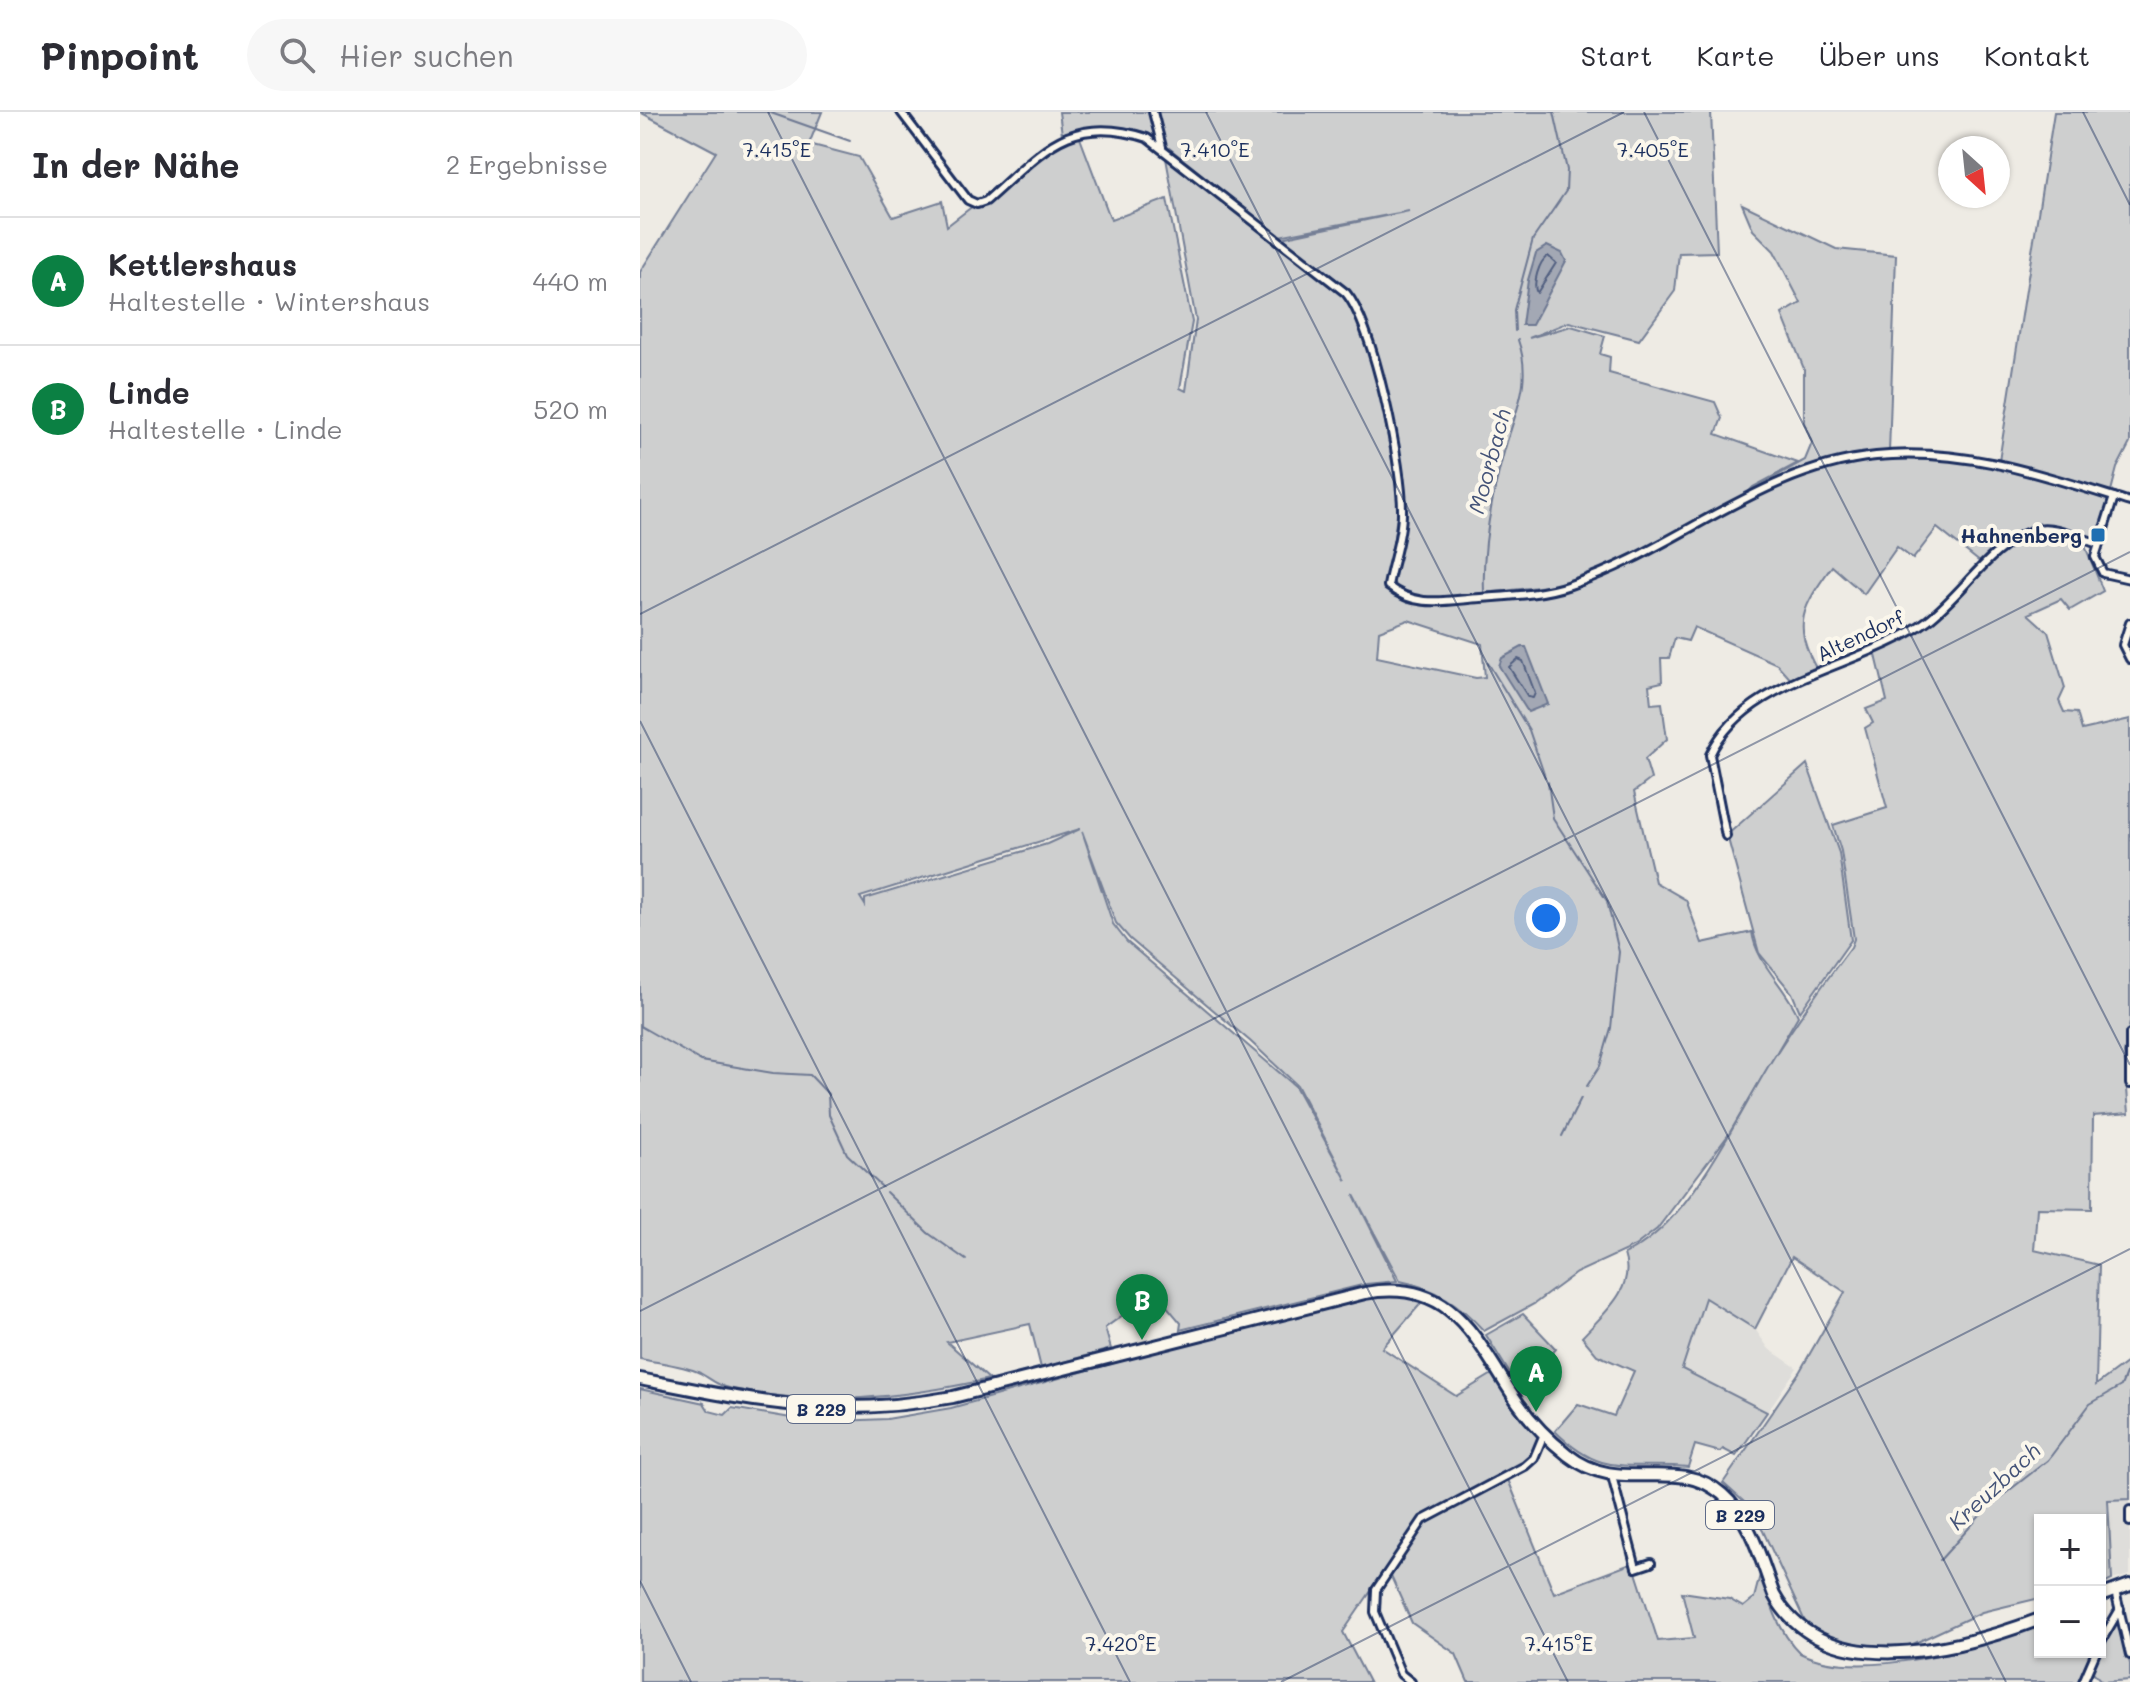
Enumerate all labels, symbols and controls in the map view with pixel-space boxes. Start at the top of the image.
search box [247,19,807,91]
text: Pinpoint [40,30,199,80]
icon: search [275,33,319,77]
text: Hier suchen [339,35,514,75]
text: Start [1581,37,1652,73]
text: Karte [1696,37,1775,73]
text: Über uns [1819,37,1940,73]
text: Kontakt [1984,37,2090,73]
text: 7.415°E [743,136,811,162]
text: 7.410°E [1180,136,1250,162]
text: 7.405°E [1617,136,1689,162]
north arrow [1938,136,2010,208]
text: In der Nähe [32,142,240,187]
text: 2 Ergebnisse [446,147,608,181]
text: Kettlershaus [108,244,297,284]
text: A [49,264,67,298]
text: 440 m [532,264,608,298]
text: Haltestelle · Wintershaus [108,284,430,318]
text: Linde [108,372,190,412]
text: B [49,392,67,426]
text: 520 m [533,392,608,426]
water label: Moorbach [1461,405,1517,517]
text: Haltestelle · Linde [108,412,343,446]
place label: Hahnenberg [1960,522,2082,548]
marker: Hahnenberg [2089,526,2107,544]
street label: Altendorf [1812,603,1909,667]
your location [1526,898,1566,938]
pin: B [1116,1274,1168,1340]
pin: A [1510,1346,1562,1412]
road number: B 229 [787,1395,855,1423]
water label: Kreuzbach [1942,1436,2046,1536]
road number: B 229 [1706,1501,1774,1529]
map controls [2034,1514,2106,1658]
button: + [2034,1514,2106,1586]
button: − [2034,1586,2106,1658]
text: 7.420°E [1085,1630,1157,1656]
text: 7.415°E [1525,1630,1593,1656]

